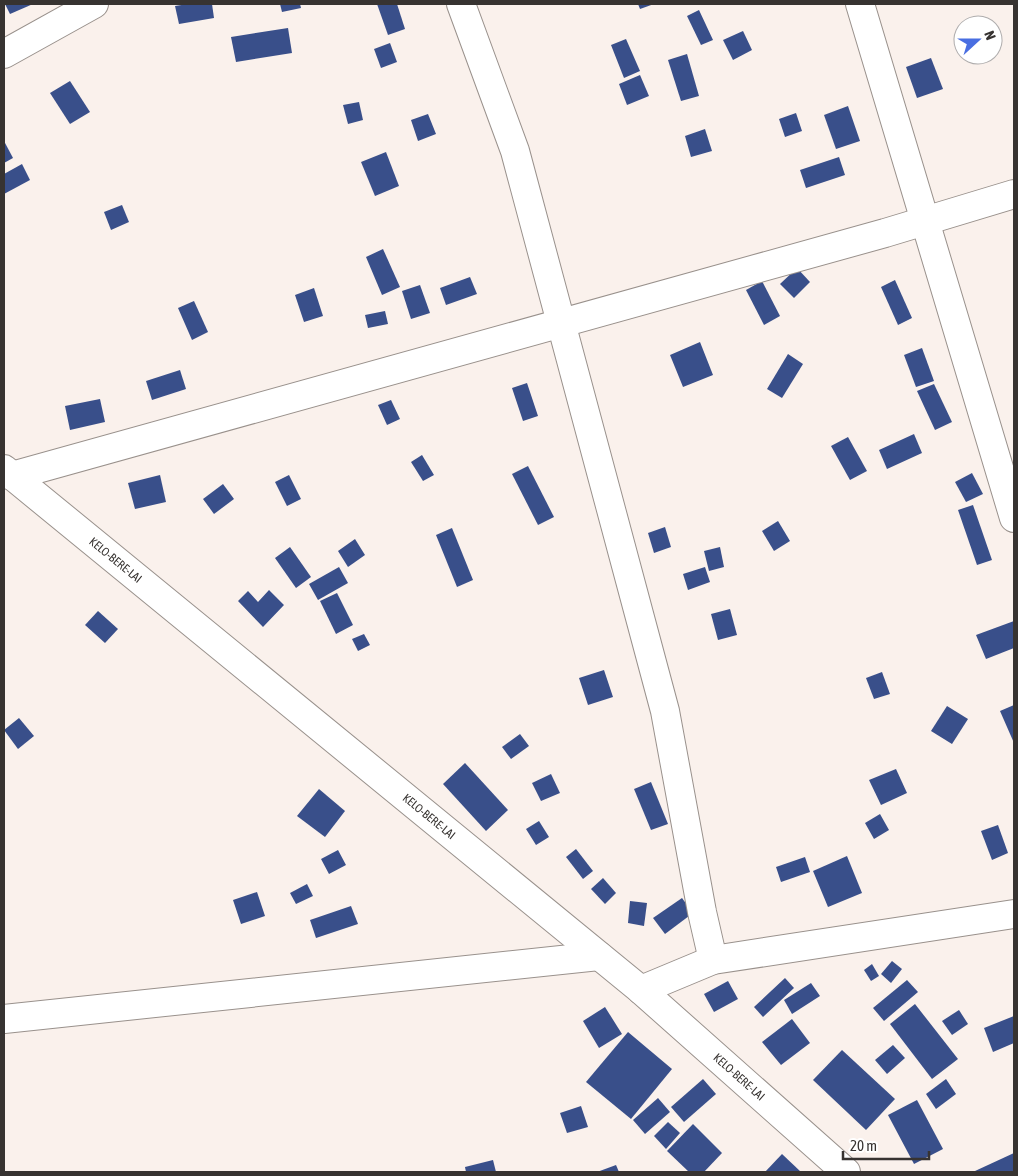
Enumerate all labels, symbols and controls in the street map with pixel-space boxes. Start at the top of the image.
north arrow [953,15,1003,65]
text: N [981,29,999,42]
street label: KELO-BERE-LAI [86,534,145,586]
street label: KELO-BERE-LAI [400,791,458,842]
street label: KELO-BERE-LAI [710,1051,768,1104]
scale bar [843,1128,929,1160]
text: 20 m [850,1137,877,1154]

